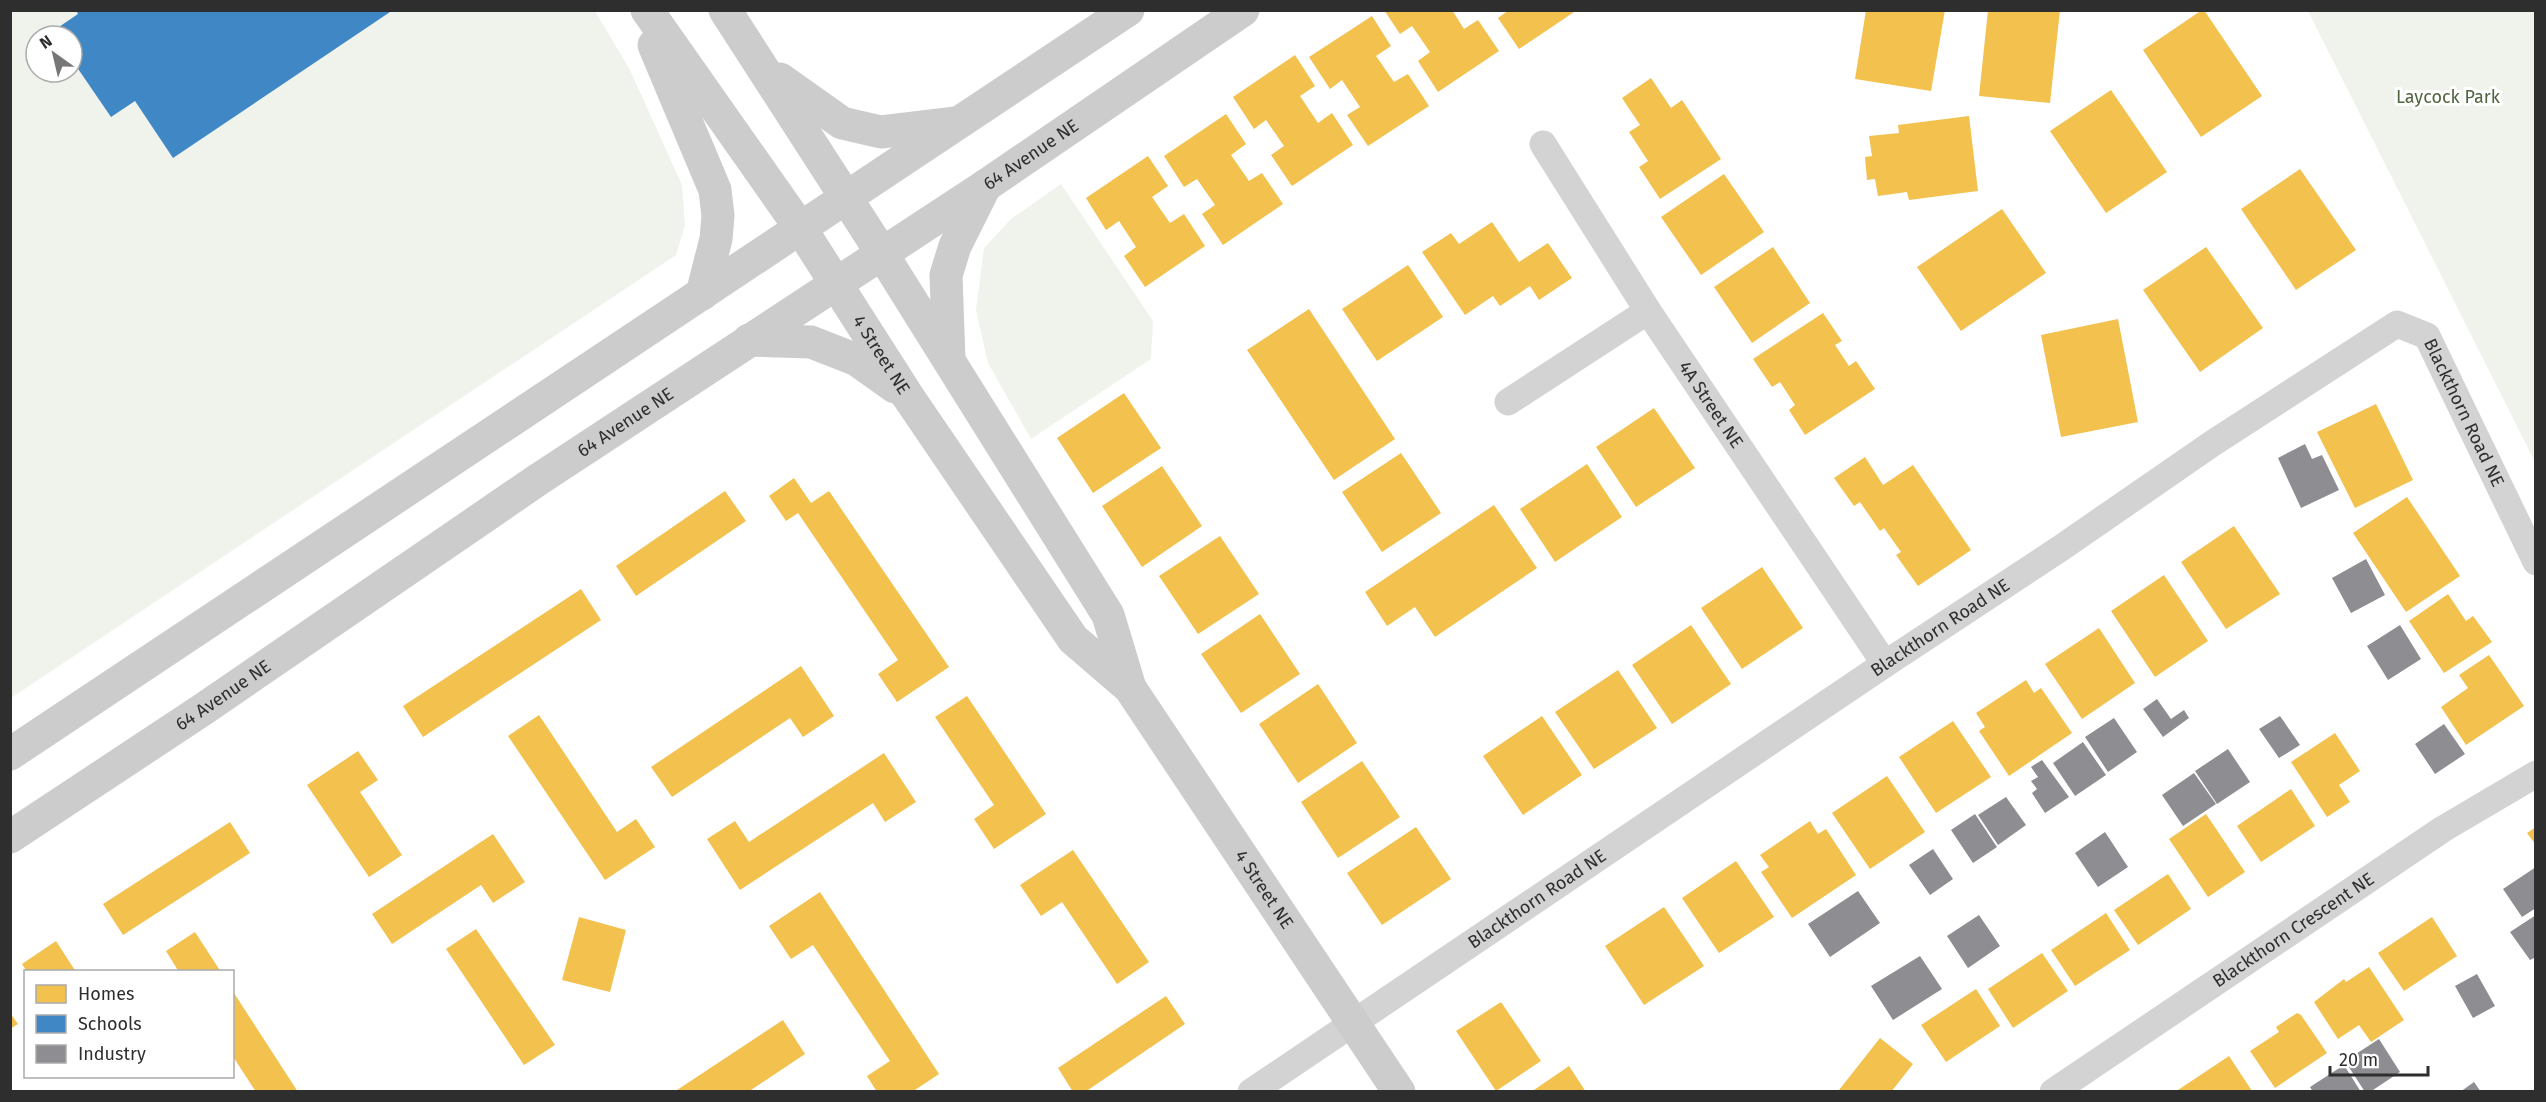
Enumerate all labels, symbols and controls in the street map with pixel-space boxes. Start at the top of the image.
north arrow [24,24,84,84]
text: N [36,31,56,53]
park label: Laycock Park [2396,86,2501,108]
street label: 64 Avenue NE [979,114,1083,195]
street label: 4 Street NE [848,311,915,399]
street label: Blackthorn Road NE [2419,335,2509,490]
street label: 4A Street NE [1674,357,1748,452]
street label: 64 Avenue NE [573,383,677,462]
street label: Blackthorn Road NE [1867,574,2014,681]
street label: 64 Avenue NE [171,655,275,735]
street label: Blackthorn Road NE [1464,845,1610,953]
street label: 4 Street NE [1230,846,1298,933]
street label: Blackthorn Crescent NE [2209,868,2378,992]
legend [24,970,234,1078]
text: Homes [78,983,134,1005]
text: Schools [78,1013,142,1035]
scale bar [2330,1039,2428,1077]
text: Industry [78,1043,146,1065]
text: 20 m [2339,1049,2378,1071]

